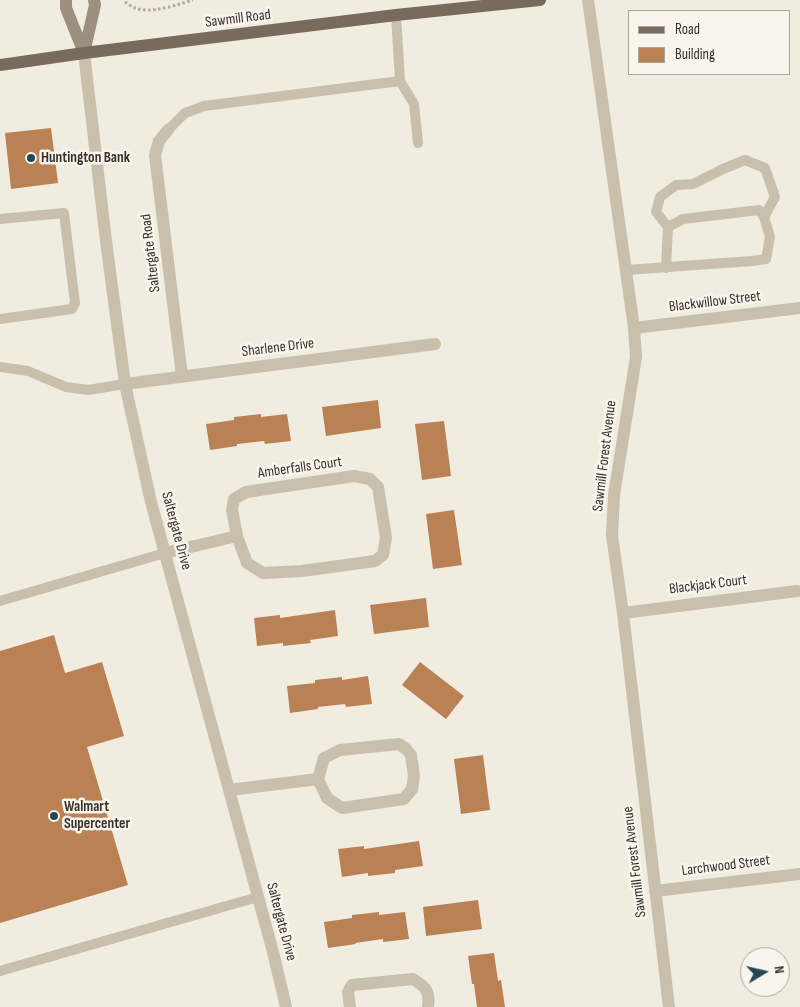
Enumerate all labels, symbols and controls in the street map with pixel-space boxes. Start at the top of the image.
street label: Sawmill Road [204,6,272,32]
legend [628,10,790,75]
text: Road [675,20,700,39]
text: Building [675,45,715,64]
place label: Huntington Bank [41,149,130,167]
marker: Huntington Bank [25,152,37,164]
street label: Saltergate Road [137,213,165,293]
street label: Blackwillow Street [668,287,762,317]
street label: Sharlene Drive [241,335,315,361]
street label: Sawmill Forest Avenue [589,399,621,513]
street label: Amberfalls Court [257,453,343,483]
street label: Saltergate Drive [157,490,195,572]
street label: Blackjack Court [668,571,748,599]
place label: Walmart Supercenter [64,798,130,833]
street label: Sawmill Forest Avenue [619,805,651,919]
marker: Walmart Supercenter [48,810,60,822]
street label: Larchwood Street [681,852,771,880]
street label: Saltergate Drive [262,881,300,963]
north arrow [740,947,790,997]
text: N [770,965,788,975]

